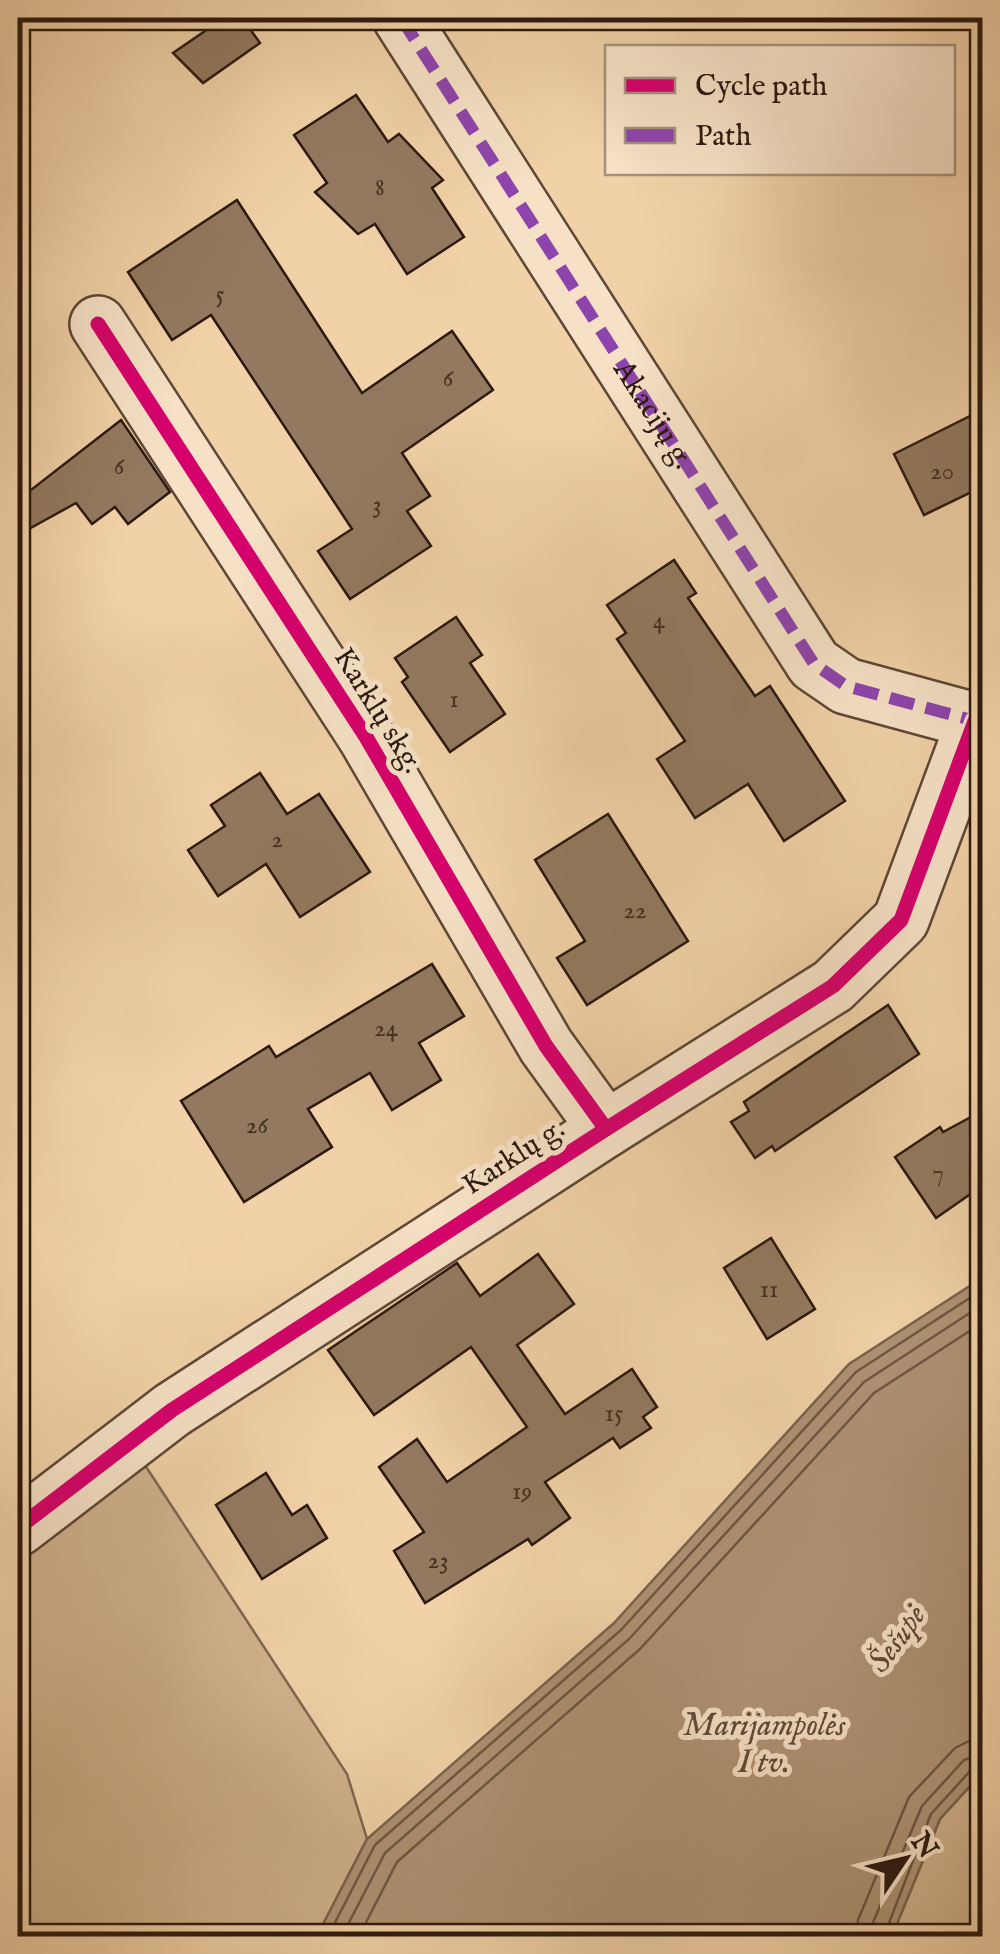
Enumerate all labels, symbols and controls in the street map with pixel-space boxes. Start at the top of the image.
legend [605,45,955,175]
text: Cycle path [695,68,828,106]
text: Path [695,118,751,156]
house number: 8 [375,172,385,204]
house number: 5 [215,279,225,311]
street label: Akacijų g. [603,353,701,477]
house number: 6 [443,363,454,395]
house number: 6 [114,451,125,483]
house number: 20 [930,456,954,488]
house number: 3 [372,489,382,521]
house number: 4 [653,605,666,637]
street label: Karklų skg. [324,641,431,781]
house number: 1 [449,684,459,716]
house number: 2 [271,824,283,856]
house number: 22 [623,895,647,927]
house number: 24 [374,1013,399,1045]
house number: 26 [246,1110,269,1142]
street label: Karklų g. [456,1111,572,1205]
house number: 7 [932,1158,944,1190]
house number: 11 [760,1274,778,1306]
house number: 15 [605,1398,623,1430]
house number: 19 [512,1476,532,1508]
house number: 23 [427,1545,449,1577]
water label: Šešupė [858,1596,937,1682]
water label: Marijampolės I tv. [683,1706,846,1784]
north arrow [855,1809,955,1909]
text: N [902,1825,945,1866]

